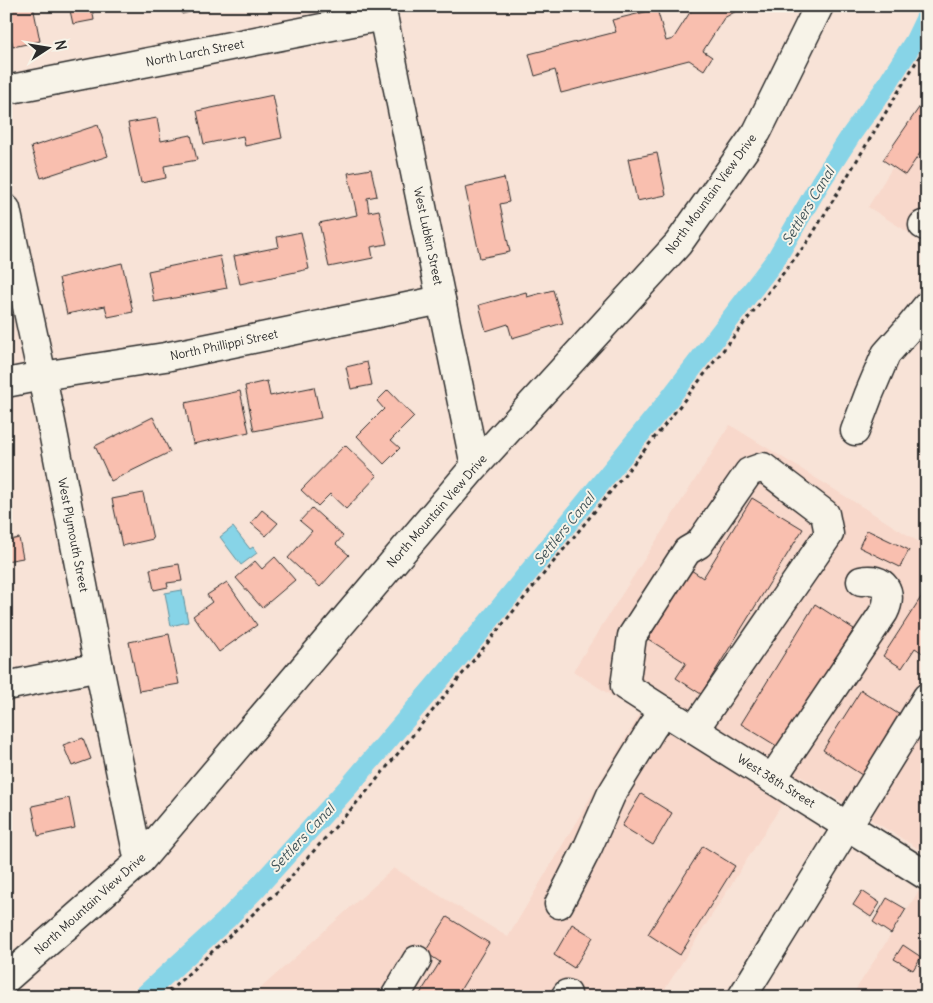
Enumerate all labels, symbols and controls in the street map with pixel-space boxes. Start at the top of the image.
north arrow [22,22,72,72]
street label: North Larch Street [145,36,245,69]
text: N [51,39,71,52]
street label: North Mountain View Drive [662,131,759,257]
water label: Settlers Canal [778,162,839,248]
street label: West Lubkin Street [411,185,446,286]
street label: North Phillippi Street [169,326,279,363]
street label: North Mountain View Drive [384,451,490,570]
street label: West Plymouth Street [55,476,92,593]
water label: Settlers Canal [530,488,600,569]
street label: West 38th Street [735,751,818,810]
water label: Settlers Canal [266,799,340,876]
street label: North Mountain View Drive [31,850,148,958]

